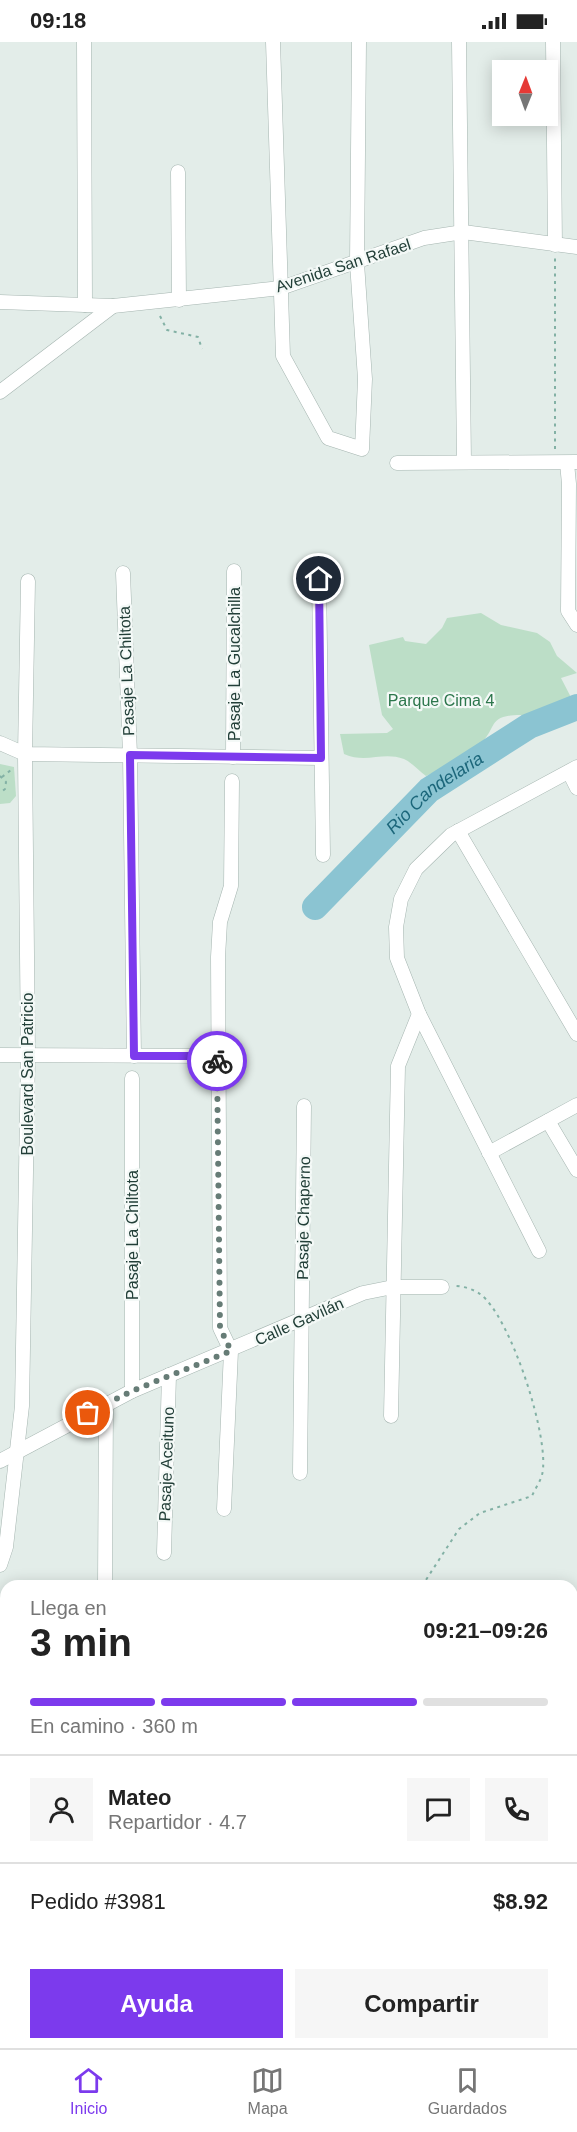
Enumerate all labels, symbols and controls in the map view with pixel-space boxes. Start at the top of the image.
text: 09:18 [30,8,86,33]
north arrow [492,60,558,126]
map controls [492,60,558,126]
street label: Avenida San Rafael [273,236,413,295]
pin [293,553,344,604]
icon: home [302,562,335,595]
street label: Pasaje La Gucalchilla [226,587,243,741]
street label: Pasaje La Chiltota [116,606,137,736]
park label: Parque Cima 4 [388,692,494,709]
water label: Rio Candelaria [382,748,487,838]
street label: Boulevard San Patricio [19,993,36,1155]
courier [187,1031,247,1091]
icon: bike [201,1045,234,1078]
street label: Pasaje Chaperno [294,1156,313,1280]
street label: Pasaje La Chiltota [124,1170,141,1300]
street label: Calle Gavilán [252,1294,346,1349]
pin [62,1387,113,1438]
icon: bag [71,1396,104,1429]
street label: Pasaje Aceituno [156,1406,177,1522]
text: Llega en [30,1597,107,1619]
text: 09:21–09:26 [423,1618,548,1643]
text: 3 min [30,1621,132,1664]
text: En camino · 360 m [30,1715,198,1737]
button: person [30,1778,93,1841]
button: chat [407,1778,470,1841]
button: phone [485,1778,548,1841]
text: Mateo [108,1785,172,1810]
text: Repartidor · 4.7 [108,1811,247,1833]
text: Pedido #3981 [30,1889,166,1914]
text: $8.92 [493,1889,548,1914]
button: Ayuda [30,1969,283,2038]
button: Compartir [295,1969,548,2038]
tab: Inicio [70,2064,107,2118]
tab: Mapa [248,2064,288,2118]
tab: Guardados [428,2064,507,2118]

